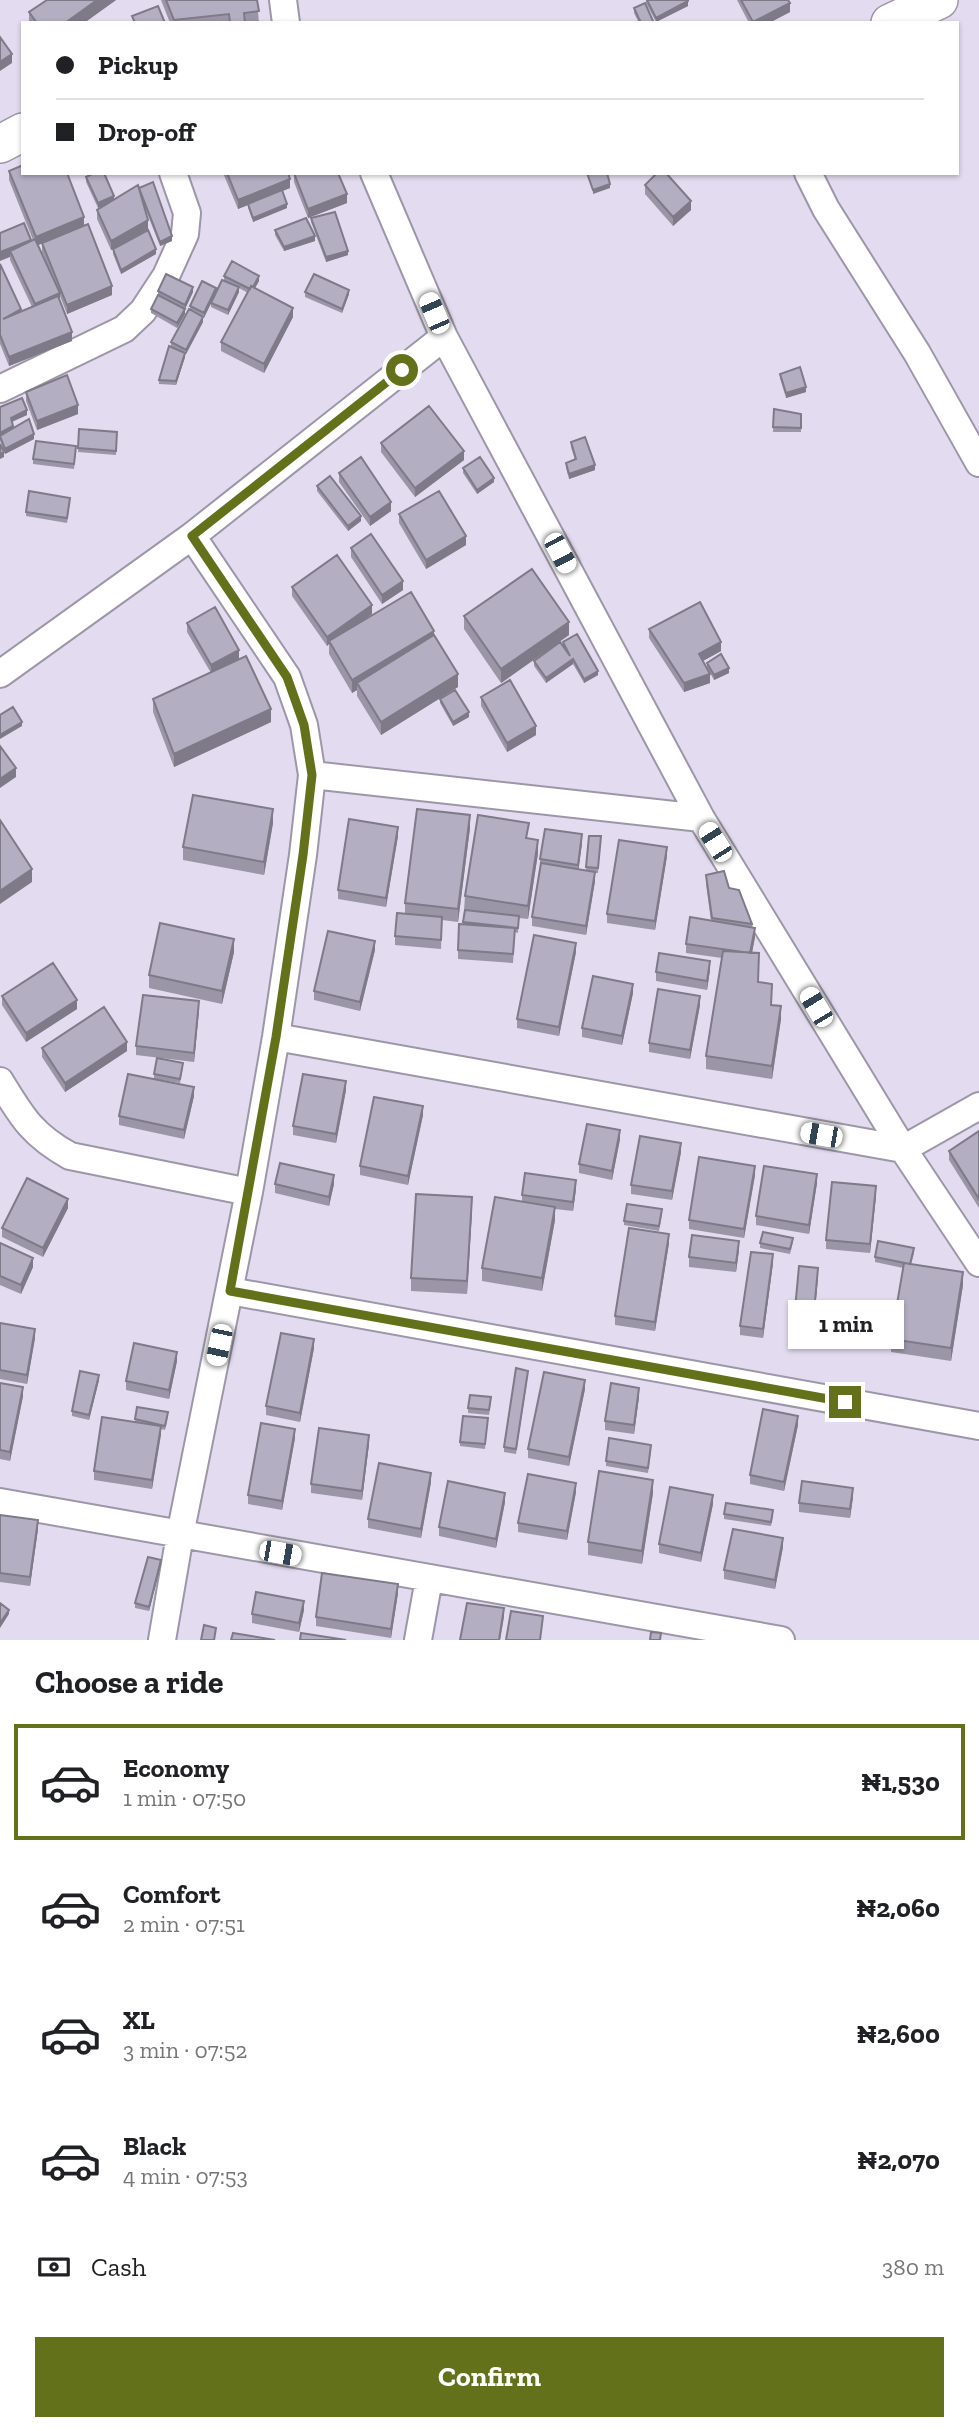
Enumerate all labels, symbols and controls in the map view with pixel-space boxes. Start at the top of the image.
text: Pickup [98,49,178,81]
text: Drop-off [98,116,195,148]
car [417,290,452,336]
route start [386,354,418,386]
car [541,530,580,576]
car [695,819,736,865]
car [797,984,836,1030]
car [799,1121,844,1149]
callout: 1 min [787,1300,903,1350]
text: 1 min [819,1310,873,1338]
car [205,1322,234,1368]
route end [829,1386,861,1418]
car [258,1539,303,1567]
text: Choose a ride [35,1663,223,1701]
icon: car [39,1751,102,1814]
text: Economy [123,1752,229,1784]
text: ₦1,530 [861,1766,940,1798]
text: 1 min · 07:50 [123,1784,246,1812]
icon: car [39,1877,102,1940]
text: Comfort [123,1878,220,1910]
text: ₦2,060 [856,1892,940,1924]
text: 2 min · 07:51 [123,1910,245,1938]
icon: car [39,2003,102,2066]
text: XL [123,2004,155,2036]
text: ₦2,600 [856,2018,940,2050]
text: 3 min · 07:52 [123,2036,247,2064]
icon: car [39,2129,102,2192]
text: Black [123,2130,186,2162]
text: ₦2,070 [857,2144,940,2176]
text: 4 min · 07:53 [123,2162,248,2190]
icon: cash [35,2248,73,2286]
text: Cash [91,2251,146,2283]
text: 380 m [882,2253,944,2281]
button: Confirm [35,2337,944,2417]

